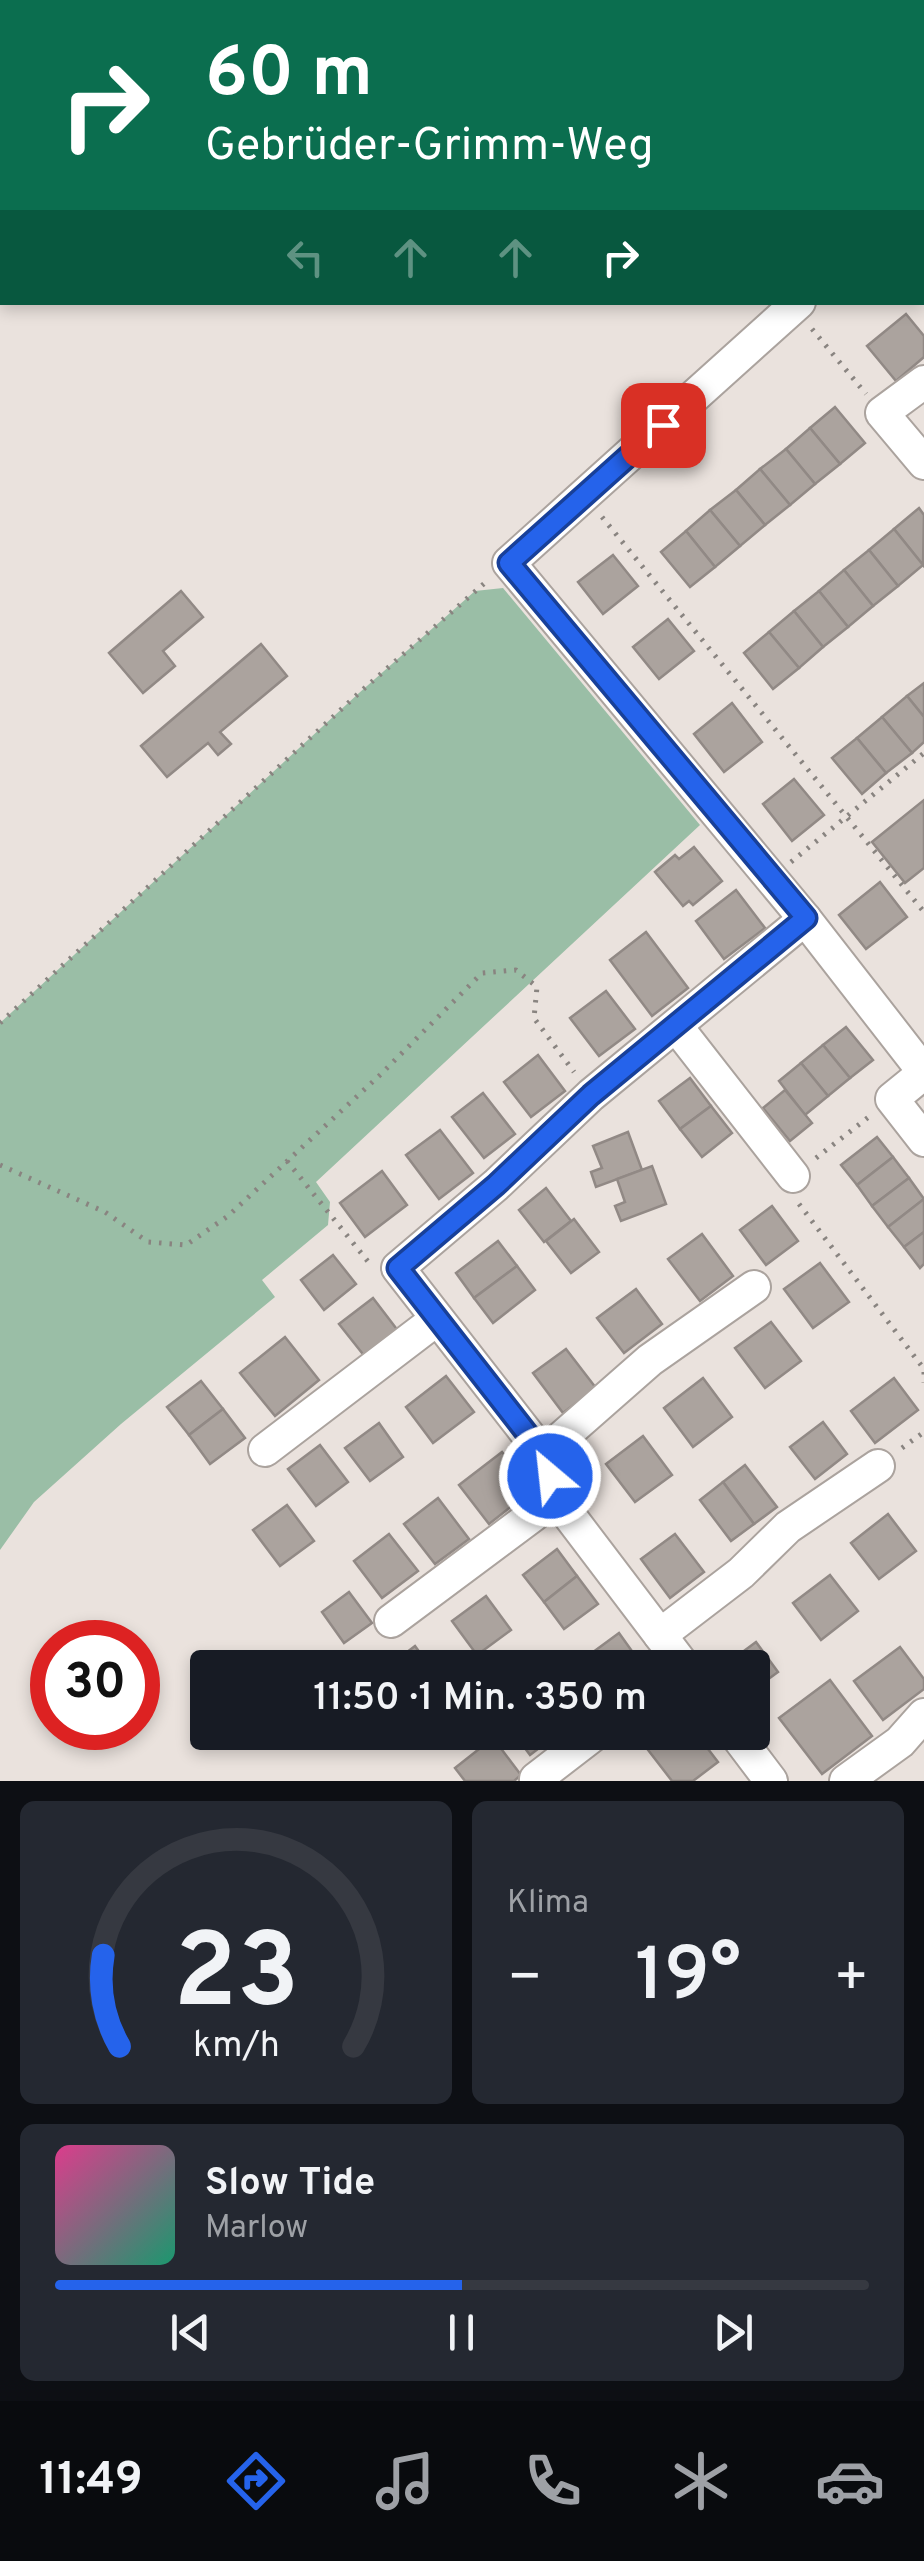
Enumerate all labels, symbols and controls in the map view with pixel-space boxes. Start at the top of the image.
text: 60 m [205,32,373,121]
icon: right [40,40,170,170]
text: Gebrüder-Grimm-Weg [205,119,654,176]
icon: left [278,230,333,285]
icon: ahead [383,230,438,285]
icon: ahead [488,230,543,285]
icon: right [593,230,648,285]
pin [621,383,706,468]
icon: arrive [636,398,691,453]
position arrow [498,1424,602,1528]
speed limit sign: 30 [30,1620,160,1750]
text: 11:50 · 1 Min. · 350 m [313,1675,647,1724]
text: Klima [507,1884,589,1924]
text: 23 [173,1912,299,2044]
text: 19° [635,1932,741,2027]
text: − [507,1945,542,2015]
text: + [834,1945,869,2015]
text: km/h [193,2024,279,2070]
text: Slow Tide [205,2160,375,2209]
text: Marlow [205,2209,308,2249]
icon: previous [163,2305,218,2360]
icon: pause [434,2305,489,2360]
icon: next [706,2305,761,2360]
icon: directions [221,2446,291,2516]
icon: music [370,2446,440,2516]
icon: phone [518,2446,588,2516]
icon: climate [666,2446,736,2516]
icon: car [815,2446,885,2516]
text: 11:49 [39,2453,143,2510]

